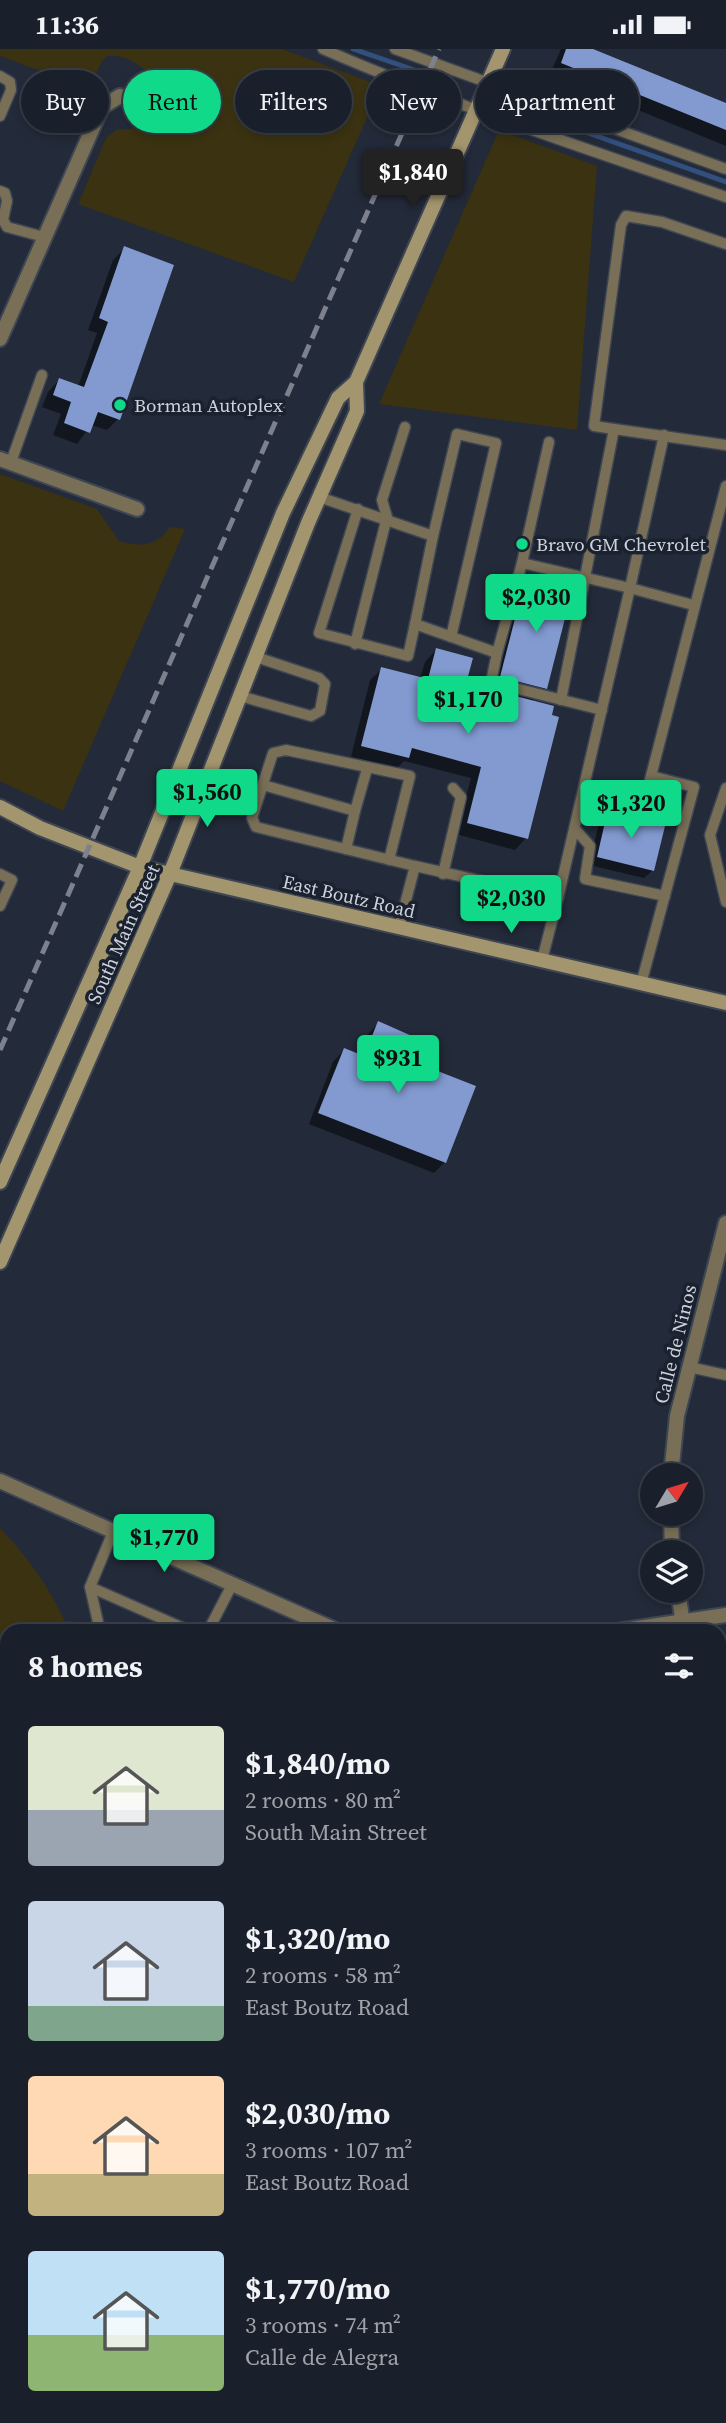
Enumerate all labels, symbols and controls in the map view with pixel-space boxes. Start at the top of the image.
text: 11:36 [35,7,99,43]
chip: Buy [21,70,109,133]
chip: Rent [123,70,221,133]
chip: Filters [235,70,352,133]
chip: New [366,70,461,133]
chip: Apartment [475,70,639,133]
pin: $1,840 [356,149,470,209]
text: $1,840 [378,156,448,188]
place label: Borman Autoplex [134,392,283,418]
marker: Borman Autoplex [112,397,128,413]
place label: Bravo GM Chevrolet [536,531,707,557]
marker: Bravo GM Chevrolet [514,536,530,552]
pin: $2,030 [479,575,593,634]
text: $2,030 [501,581,571,613]
pin: $1,170 [411,677,525,736]
text: $1,170 [433,683,503,715]
pin: $1,560 [150,769,264,829]
text: $1,560 [172,776,242,808]
pin: $1,320 [574,781,688,840]
text: $1,320 [596,787,666,819]
street label: South Main Street [81,859,166,1008]
street label: East Boutz Road [280,868,418,924]
pin: $2,030 [454,875,568,935]
text: $2,030 [476,882,546,914]
pin: $931 [357,1035,439,1095]
text: $931 [373,1042,423,1074]
street label: Calle de Ninos [648,1282,702,1406]
north arrow [640,1463,704,1526]
map controls [640,1463,703,1603]
pin: $1,770 [107,1515,221,1574]
text: $1,770 [129,1521,199,1553]
button: layers [640,1540,703,1603]
text: 8 homes [28,1646,143,1687]
icon: filters [660,1647,698,1685]
text: $1,840/mo [245,1743,390,1784]
icon: home [84,1754,168,1838]
text: 2 rooms · 80 m² [245,1784,401,1816]
text: South Main Street [245,1816,427,1848]
text: $1,320/mo [245,1918,390,1959]
icon: home [84,1929,168,2013]
text: 2 rooms · 58 m² [245,1959,401,1991]
text: East Boutz Road [245,1991,409,2023]
text: $2,030/mo [245,2093,390,2134]
icon: home [84,2104,168,2188]
text: 3 rooms · 107 m² [245,2134,412,2166]
text: East Boutz Road [245,2166,409,2198]
text: $1,770/mo [245,2268,390,2309]
icon: home [84,2279,168,2363]
text: 3 rooms · 74 m² [245,2309,401,2341]
text: Calle de Alegra [245,2341,399,2373]

